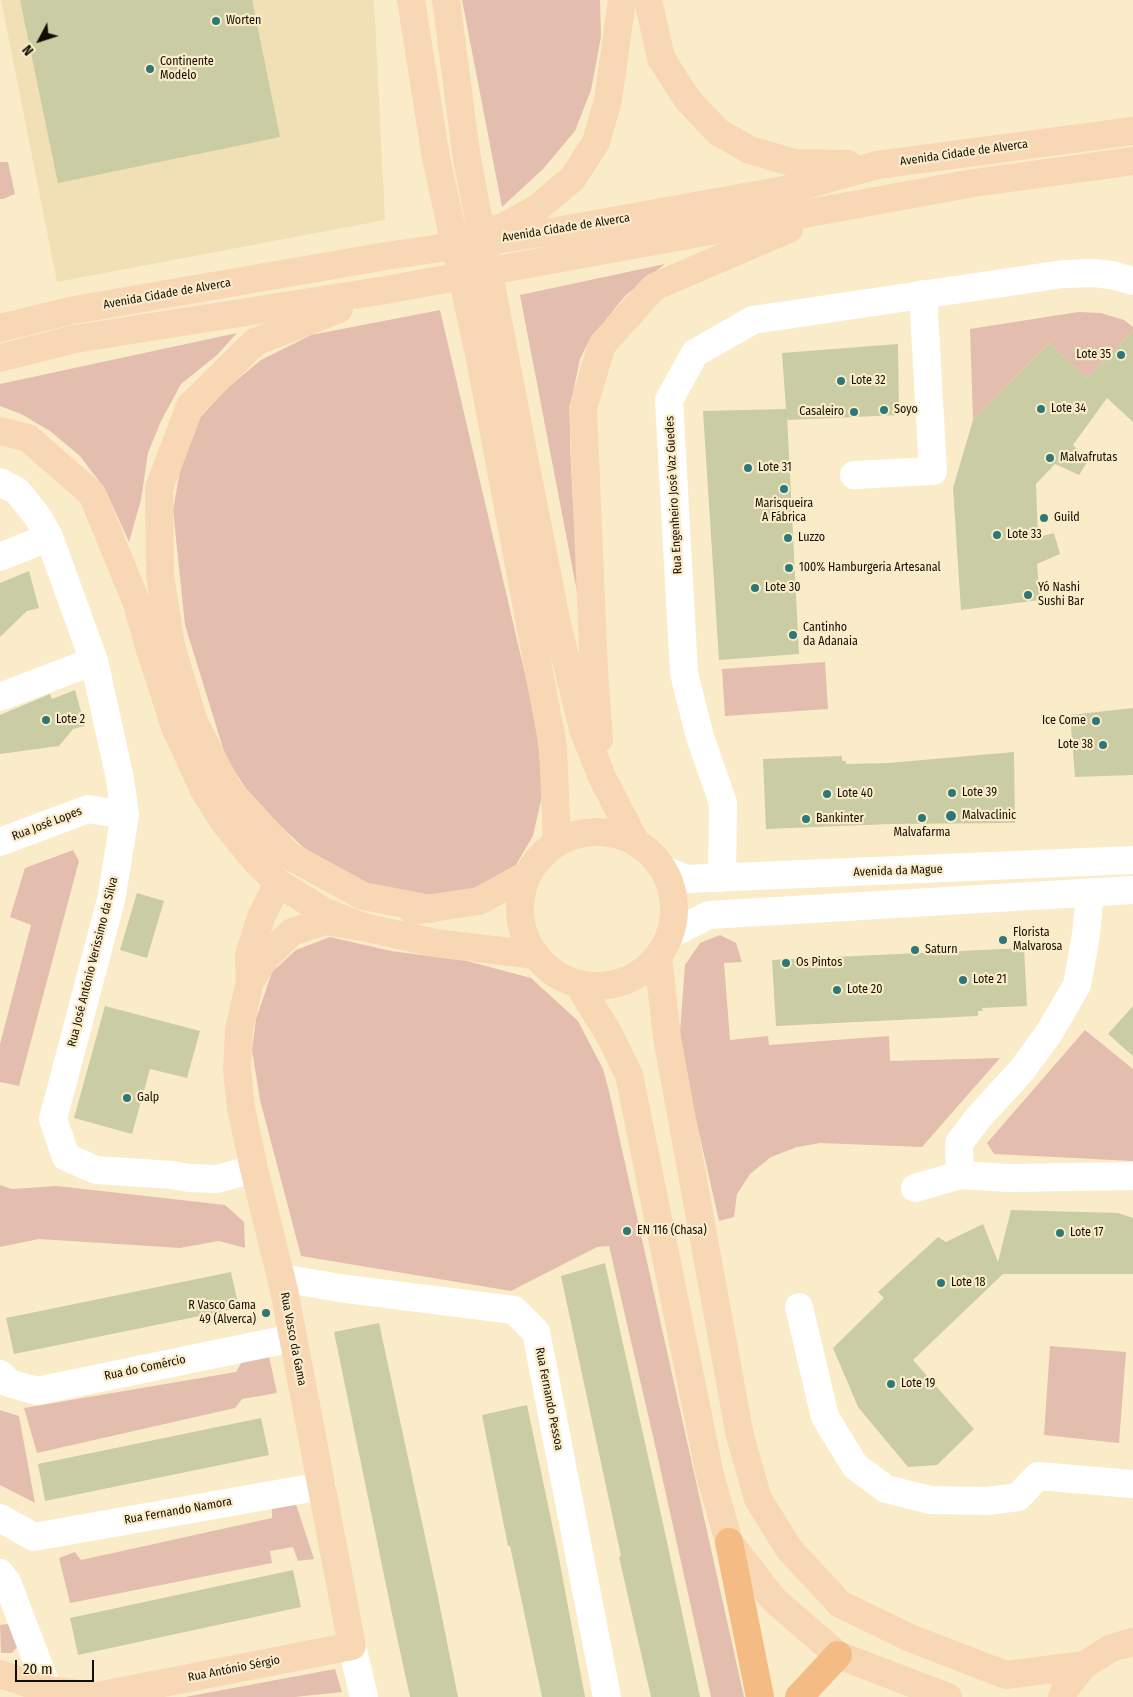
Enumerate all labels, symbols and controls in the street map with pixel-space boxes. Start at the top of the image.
place label: Worten [226,14,261,28]
north arrow [15,15,65,65]
marker: Worten [210,15,222,27]
text: N [19,41,37,59]
place label: Continente Modelo [160,55,214,83]
marker: Continente Modelo [144,63,156,75]
street label: Avenida Cidade de Alverca [899,137,1029,169]
street label: Avenida Cidade de Alverca [501,211,631,245]
street label: Avenida Cidade de Alverca [102,276,232,312]
place label: Lote 35 [1076,348,1111,362]
marker: Lote 35 [1115,349,1127,361]
place label: Lote 32 [851,374,885,388]
marker: Lote 32 [835,375,847,387]
place label: Lote 34 [1051,402,1086,416]
place label: Soyo [894,403,918,417]
marker: Lote 34 [1035,403,1047,415]
marker: Soyo [878,404,890,416]
place label: Casaleiro [799,405,844,419]
marker: Casaleiro [848,406,860,418]
street label: Rua Engenheiro José Vaz Guedes [663,416,685,574]
place label: Malvafrutas [1060,451,1117,465]
marker: Malvafrutas [1044,452,1056,464]
place label: Lote 31 [758,461,792,475]
marker: Lote 31 [742,462,754,474]
marker: Marisqueira A Fábrica [778,483,790,495]
place label: Marisqueira A Fábrica [755,497,813,525]
place label: Guild [1054,511,1080,525]
marker: Guild [1038,512,1050,524]
place label: Lote 33 [1007,528,1042,542]
marker: Lote 33 [991,529,1003,541]
place label: Luzzo [798,531,825,545]
marker: Luzzo [782,532,794,544]
place label: 100% Hamburgeria Artesanal [799,561,941,575]
marker: 100% Hamburgeria Artesanal [783,562,795,574]
place label: Lote 30 [765,581,801,595]
place label: Yó Nashi Sushi Bar [1038,581,1084,609]
marker: Lote 30 [749,582,761,594]
marker: Yó Nashi Sushi Bar [1022,589,1034,601]
place label: Cantinho da Adanaia [803,621,858,649]
marker: Cantinho da Adanaia [787,629,799,641]
place label: Lote 2 [56,713,85,727]
marker: Lote 2 [40,714,52,726]
place label: Ice Come [1042,714,1086,728]
marker: Ice Come [1090,715,1102,727]
place label: Lote 38 [1058,738,1093,752]
marker: Lote 38 [1097,739,1109,751]
place label: Lote 39 [962,786,997,800]
place label: Lote 40 [837,787,873,801]
marker: Lote 39 [946,787,958,799]
marker: Lote 40 [821,788,833,800]
street label: Rua José Lopes [10,804,84,844]
marker: Malvaclinic [944,809,958,823]
place label: Malvaclinic [962,809,1016,823]
place label: Bankinter [816,812,864,826]
marker: Malvafarma [916,812,928,824]
marker: Bankinter [800,813,812,825]
place label: Malvafarma [894,826,950,840]
street label: Avenida da Mague [853,862,943,880]
street label: Rua José António Verissimo da Silva [65,875,121,1049]
place label: Florista Malvarosa [1013,926,1062,954]
marker: Florista Malvarosa [997,934,1009,946]
place label: Saturn [925,943,958,957]
marker: Saturn [909,944,921,956]
place label: Os Pintos [796,956,842,970]
marker: Os Pintos [780,957,792,969]
place label: Lote 21 [973,973,1007,987]
marker: Lote 21 [957,974,969,986]
place label: Lote 20 [847,983,882,997]
marker: Lote 20 [831,984,843,996]
place label: Galp [137,1091,159,1105]
marker: Galp [121,1092,133,1104]
place label: EN 116 (Chasa) [637,1224,707,1238]
marker: EN 116 (Chasa) [621,1225,633,1237]
place label: Lote 17 [1070,1226,1103,1240]
marker: Lote 17 [1054,1227,1066,1239]
place label: Lote 18 [951,1276,986,1290]
marker: Lote 18 [935,1277,947,1289]
street label: Rua Vasco da Gama [277,1291,309,1387]
place label: R Vasco Gama 49 (Alverca) [188,1299,256,1327]
marker: R Vasco Gama 49 (Alverca) [260,1307,272,1319]
street label: Rua Fernando Pessoa [532,1346,566,1452]
street label: Rua do Comércio [103,1352,187,1384]
place label: Lote 19 [901,1377,935,1391]
marker: Lote 19 [885,1378,897,1390]
street label: Rua Fernando Namora [123,1494,233,1528]
scale bar [18,1650,96,1682]
street label: Rua António Sérgio [187,1653,281,1685]
text: 20 m [23,1660,53,1678]

